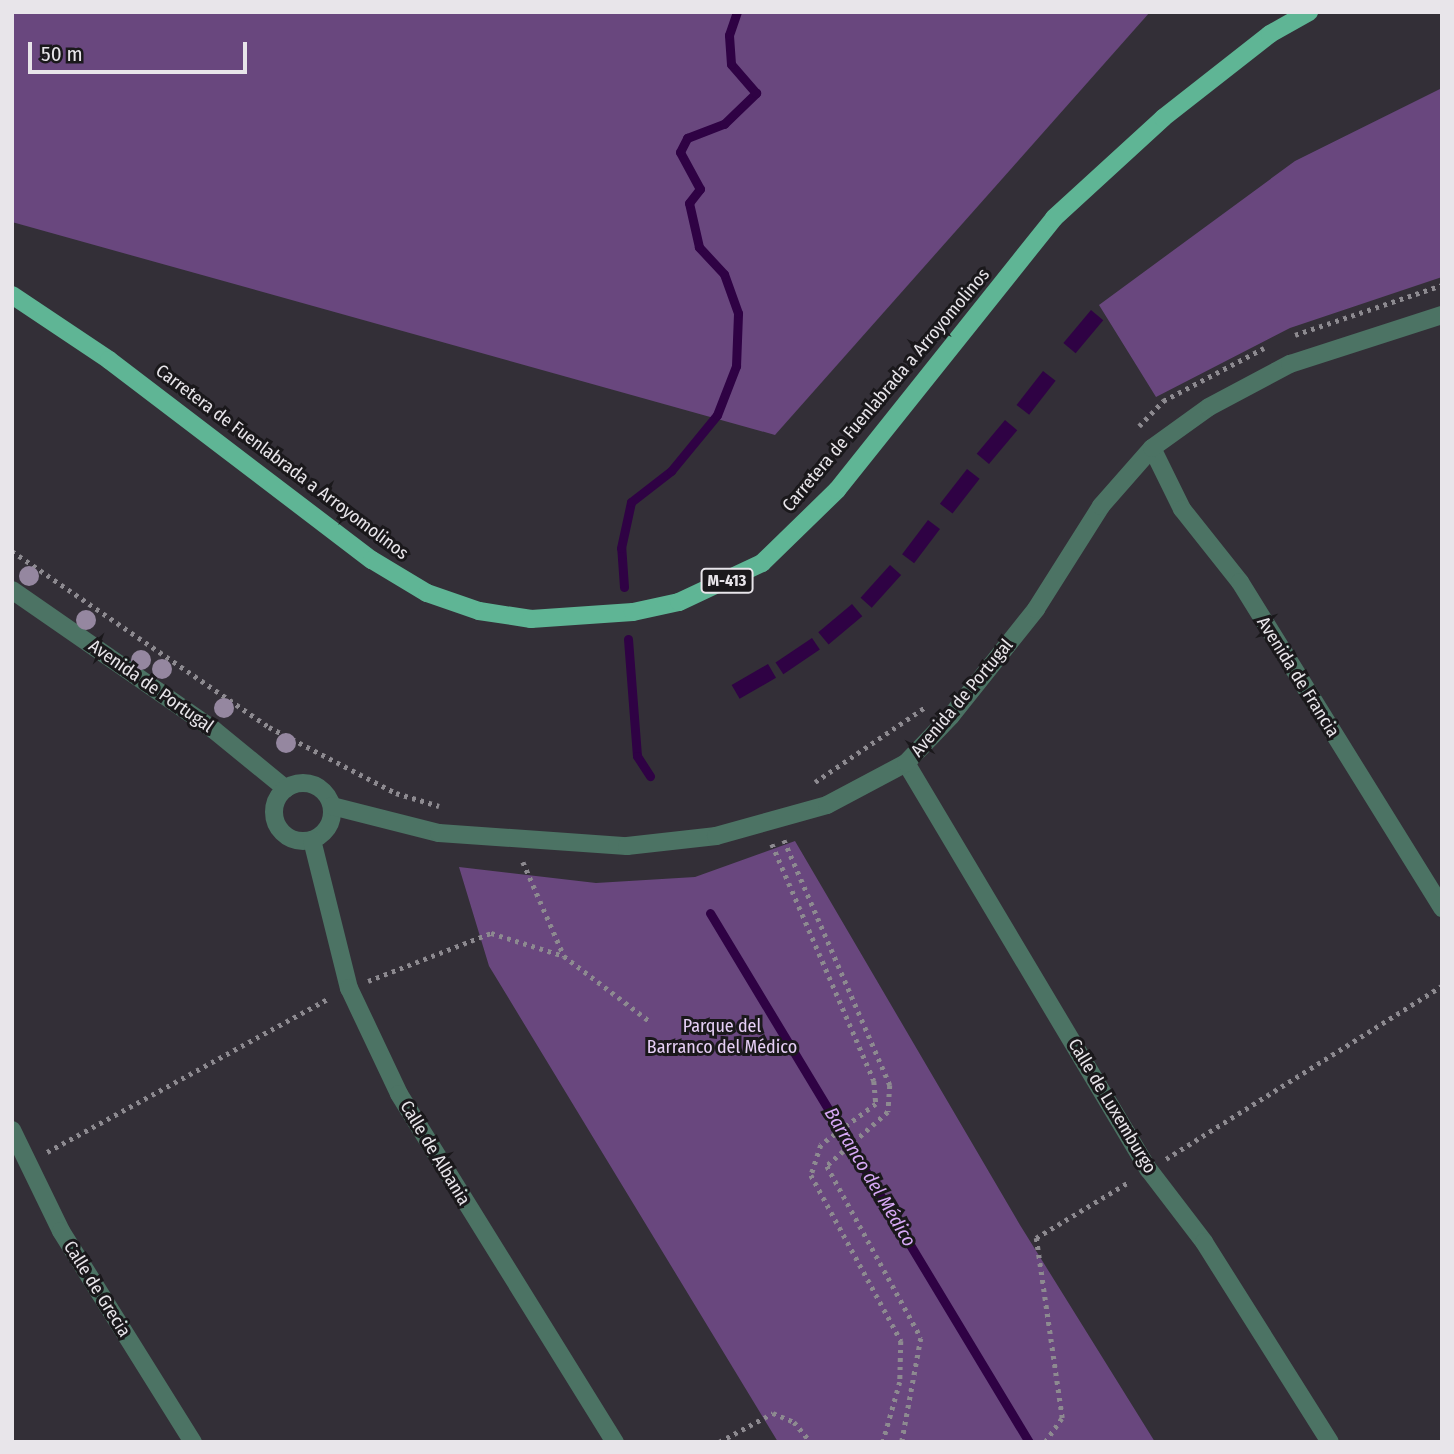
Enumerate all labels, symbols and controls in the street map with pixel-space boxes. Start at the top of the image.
scale bar [32,28,250,72]
text: 50 m [41,41,83,67]
street label: Carretera de Fuenlabrada a Arroyomolinos [778,264,994,516]
street label: Carretera de Fuenlabrada a Arroyomolinos [151,360,413,564]
road number: M-413 [699,568,755,594]
street label: Avenida de Francia [1252,613,1344,741]
street label: Avenida de Portugal [85,635,217,737]
street label: Avenida de Portugal [906,635,1018,761]
park label: Parque del Barranco del Médico [647,1016,797,1058]
street label: Calle de Luxemburgo [1063,1035,1161,1177]
street label: Calle de Albania [395,1097,475,1209]
water label: Barranco del Médico [819,1103,921,1251]
street label: Calle de Grecia [59,1237,135,1341]

